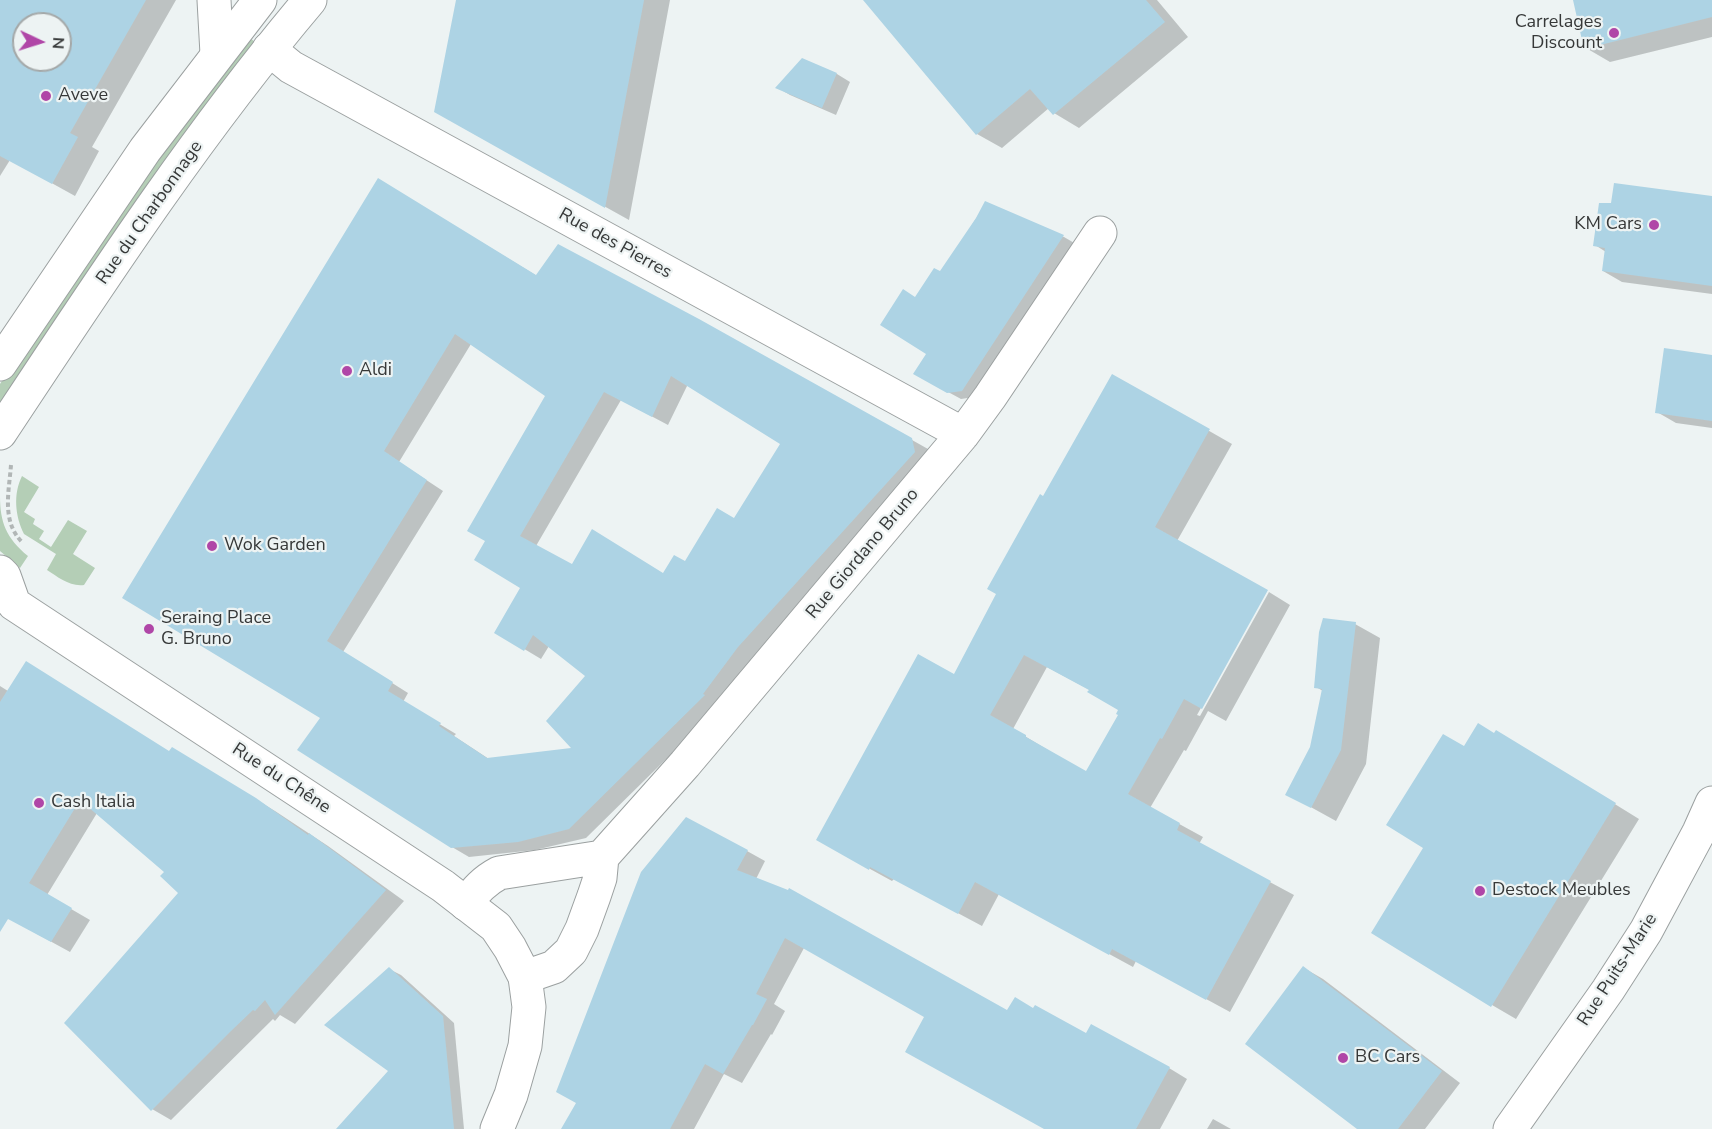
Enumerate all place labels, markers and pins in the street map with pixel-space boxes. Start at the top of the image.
place label: Carrelages Discount [1515,12,1602,54]
marker: Carrelages Discount [1607,26,1621,40]
place label: Aveve [58,85,108,107]
marker: Aveve [39,89,53,103]
place label: KM Cars [1574,214,1642,236]
marker: KM Cars [1647,218,1661,232]
place label: Aldi [359,360,392,382]
marker: Aldi [340,364,354,378]
place label: Wok Garden [224,535,326,557]
marker: Wok Garden [205,539,219,553]
place label: Seraing Place G. Bruno [161,608,271,650]
marker: Seraing Place G. Bruno [142,622,156,636]
place label: Cash Italia [51,792,135,814]
marker: Cash Italia [32,796,46,810]
place label: Destock Meubles [1492,880,1631,902]
marker: Destock Meubles [1473,884,1487,898]
place label: BC Cars [1355,1047,1420,1069]
marker: BC Cars [1336,1051,1350,1065]

